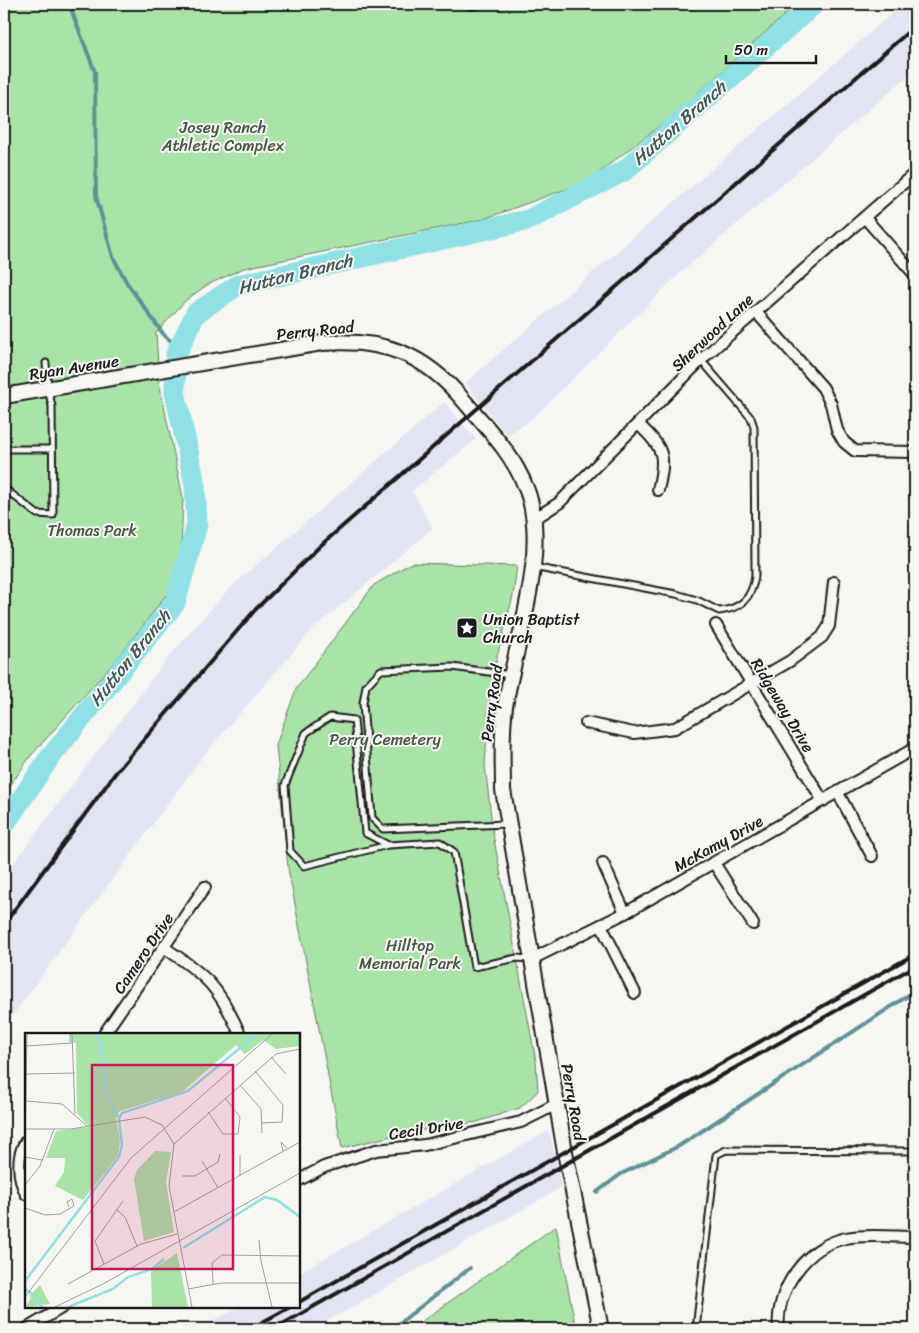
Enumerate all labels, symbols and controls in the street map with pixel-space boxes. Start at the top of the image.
scale bar [726,32,816,64]
text: 50 m [734,37,769,63]
water label: Hutton Branch [624,72,735,173]
park label: Josey Ranch Athletic Complex [161,113,285,160]
water label: Hutton Branch [234,244,357,304]
street label: Sherwood Lane [664,286,761,379]
street label: Perry Road [275,312,357,349]
street label: Ryan Avenue [27,346,121,389]
park label: Thomas Park [47,516,137,545]
water label: Hutton Branch [81,601,180,714]
place label: Union Baptist Church [483,605,580,652]
place icon: Union Baptist Church [455,616,479,640]
street label: Ridgeway Drive [743,652,822,758]
street label: Perry Road [472,661,511,744]
park label: Perry Cemetery [329,725,442,754]
street label: McKamy Drive [668,807,769,880]
street label: Camero Drive [105,906,182,1000]
park label: Hilltop Memorial Park [359,931,462,978]
inset map [25,1033,300,1308]
street label: Perry Road [552,1061,595,1144]
street label: Cecil Drive [387,1108,466,1149]

